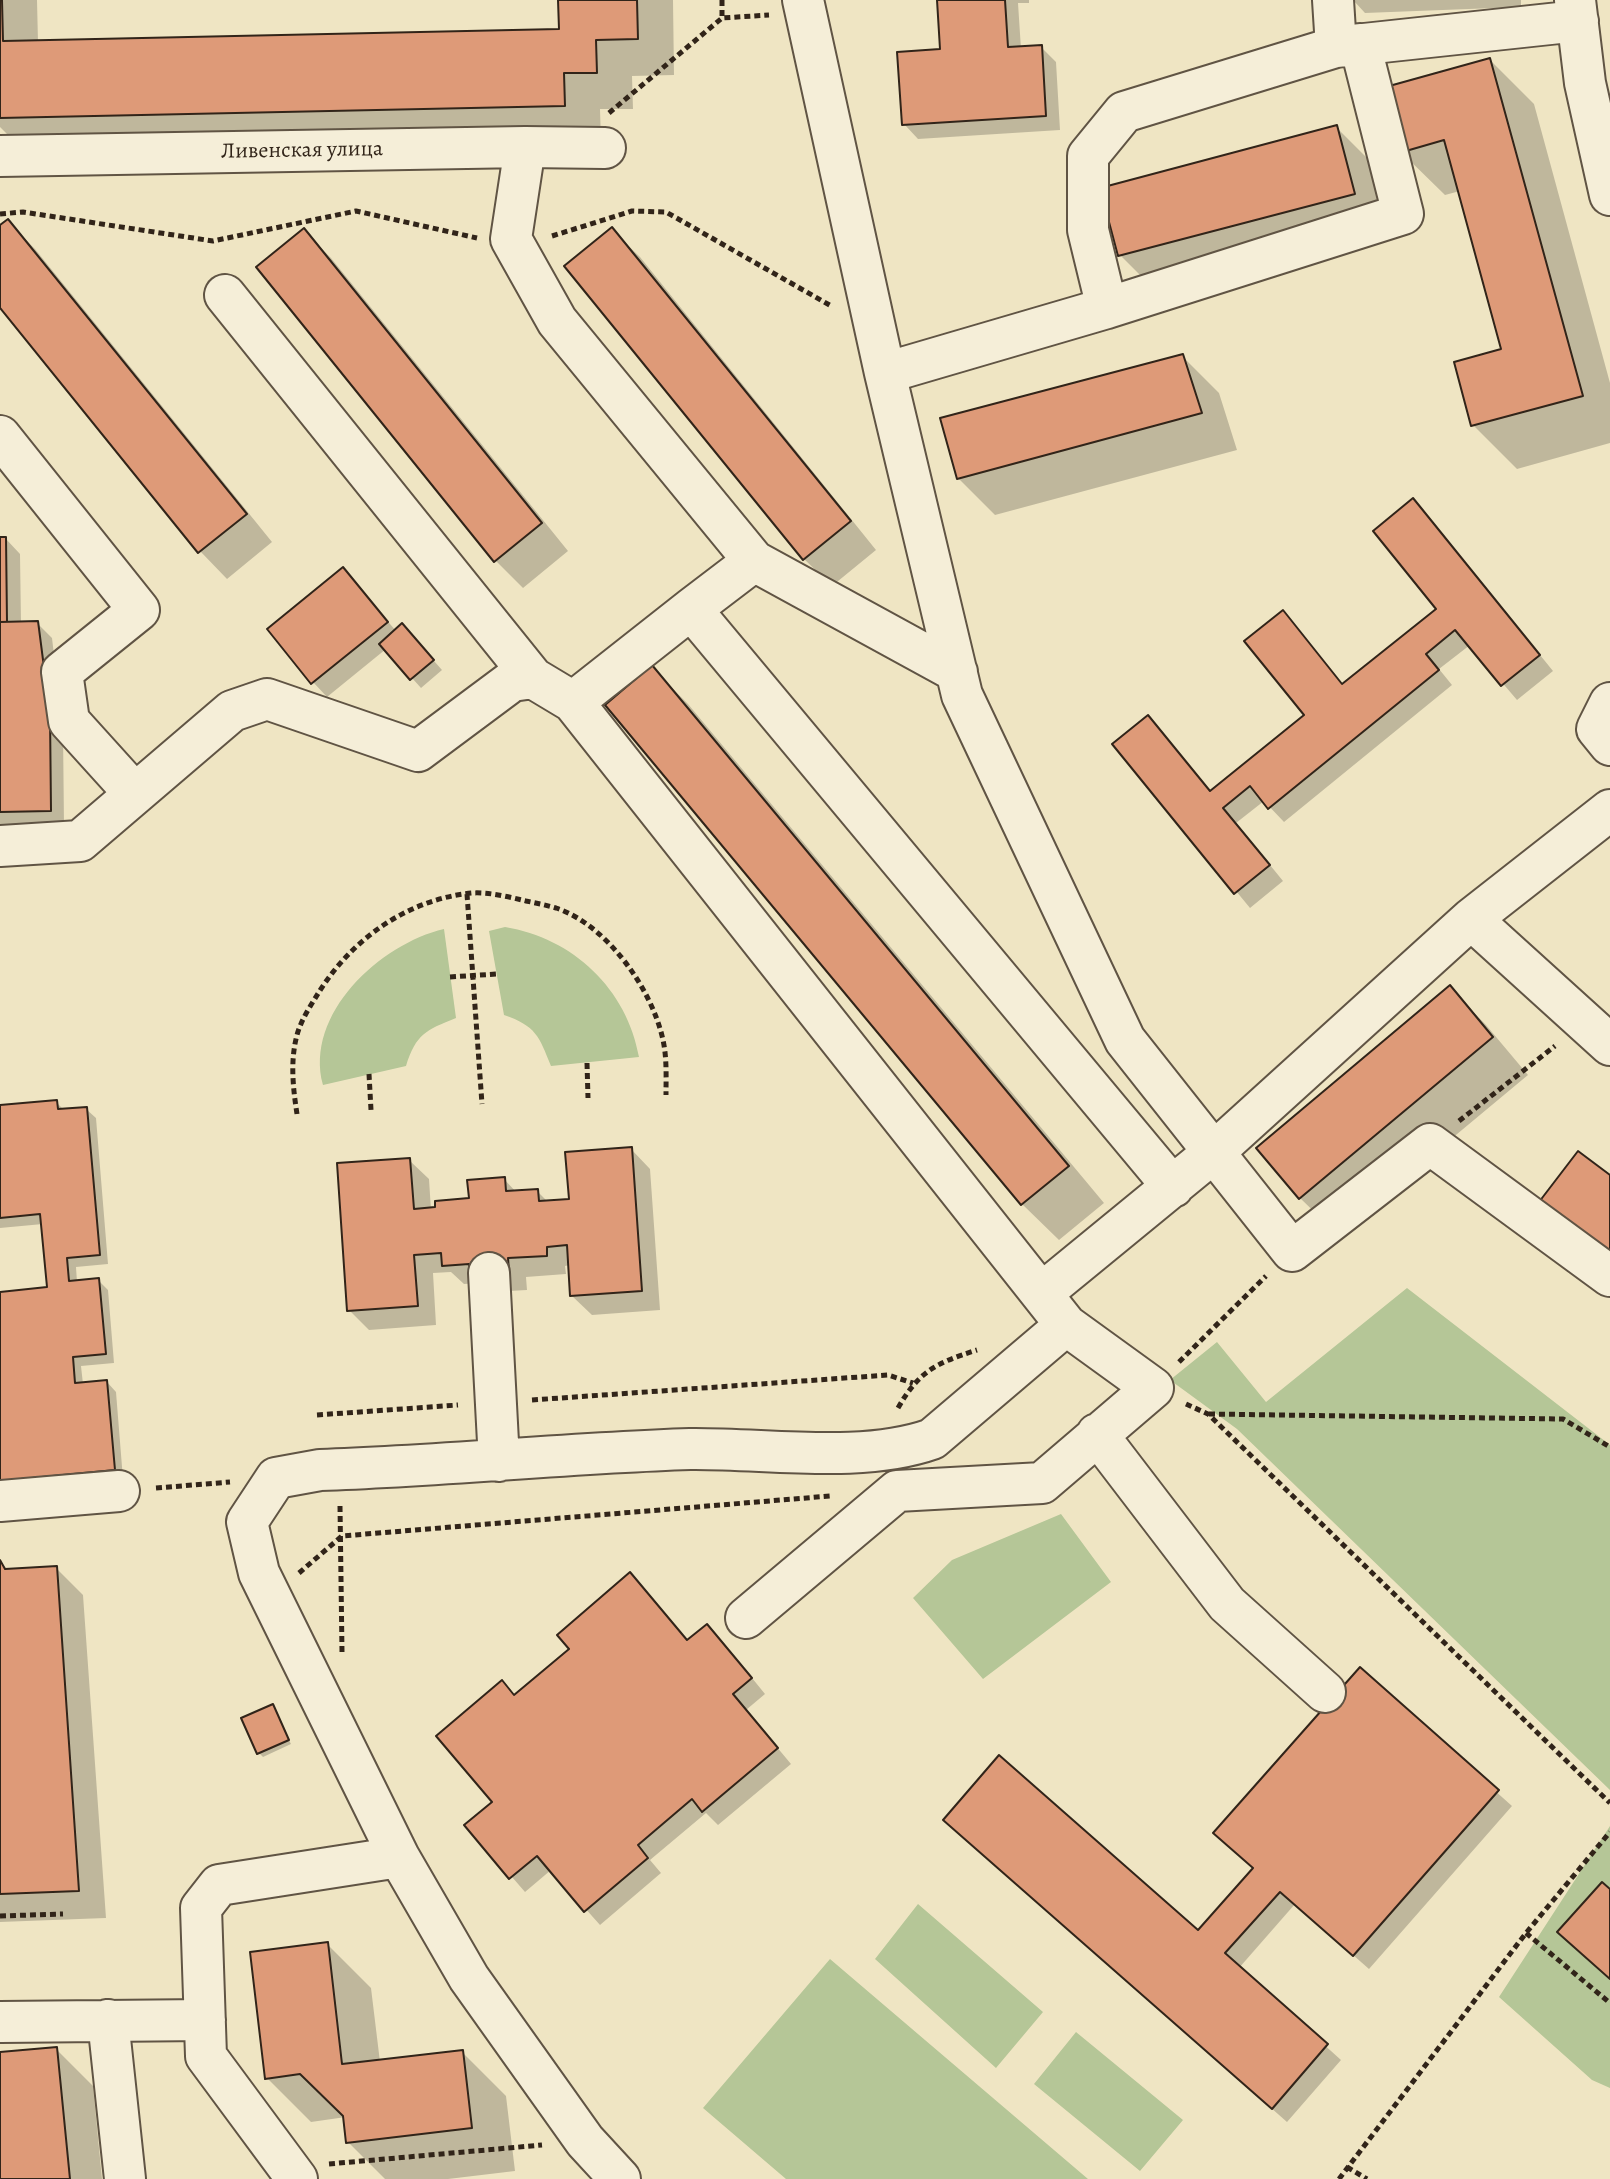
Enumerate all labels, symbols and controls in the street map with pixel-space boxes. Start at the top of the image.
street label: Ливенская улица [221,136,383,166]

